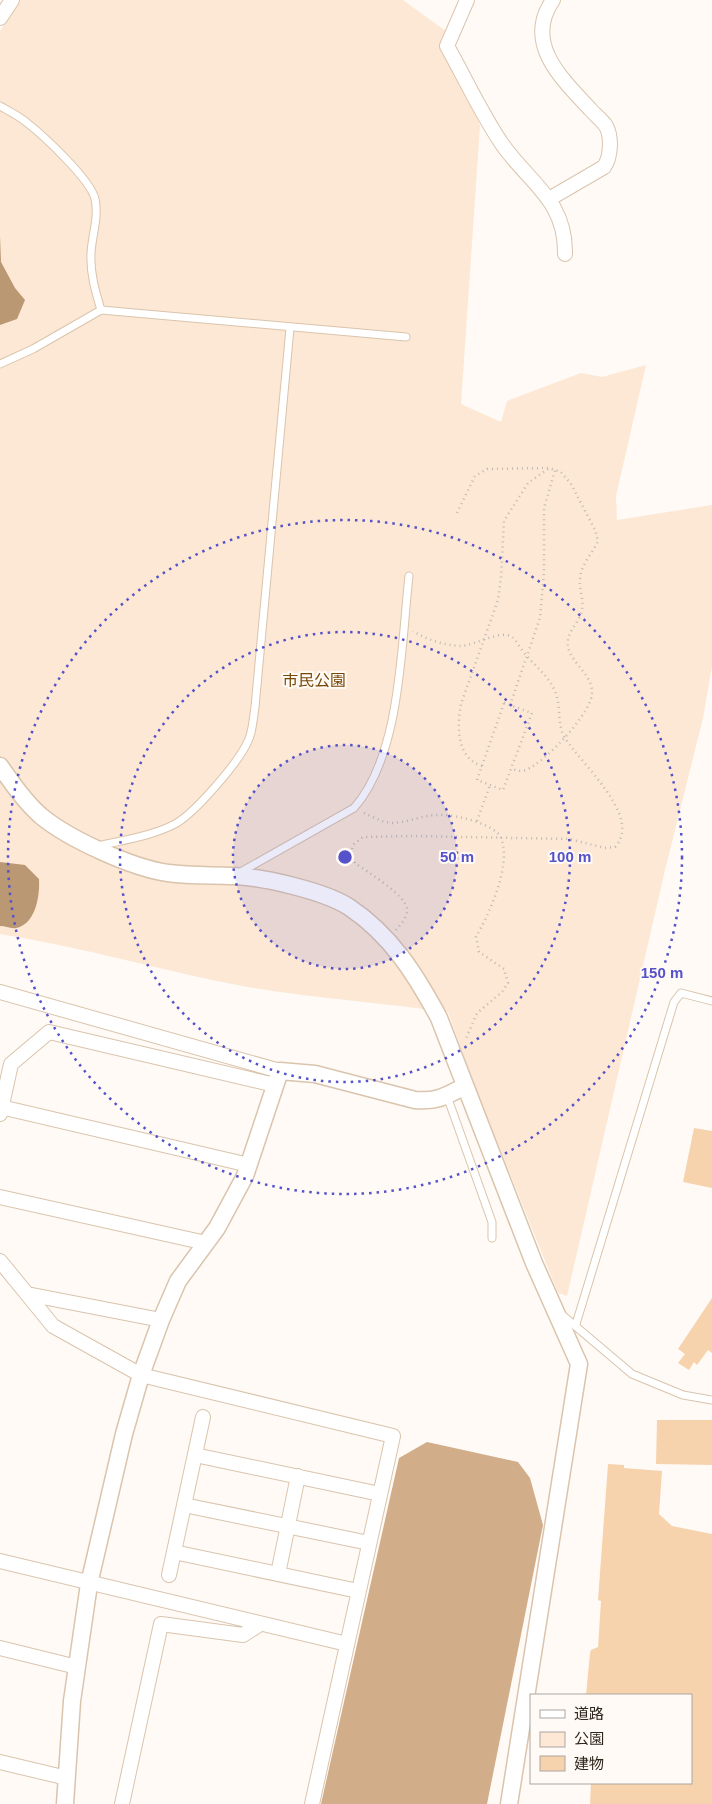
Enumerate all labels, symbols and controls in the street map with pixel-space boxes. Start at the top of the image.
park label: 市民公園 [282,672,346,689]
centre of rings [336,848,354,866]
text: 50 m [440,848,474,865]
text: 100 m [549,848,591,865]
text: 150 m [641,964,683,981]
legend [530,1694,692,1784]
text: 道路 [574,1705,604,1722]
text: 公園 [574,1730,604,1747]
text: 建物 [574,1755,604,1772]

